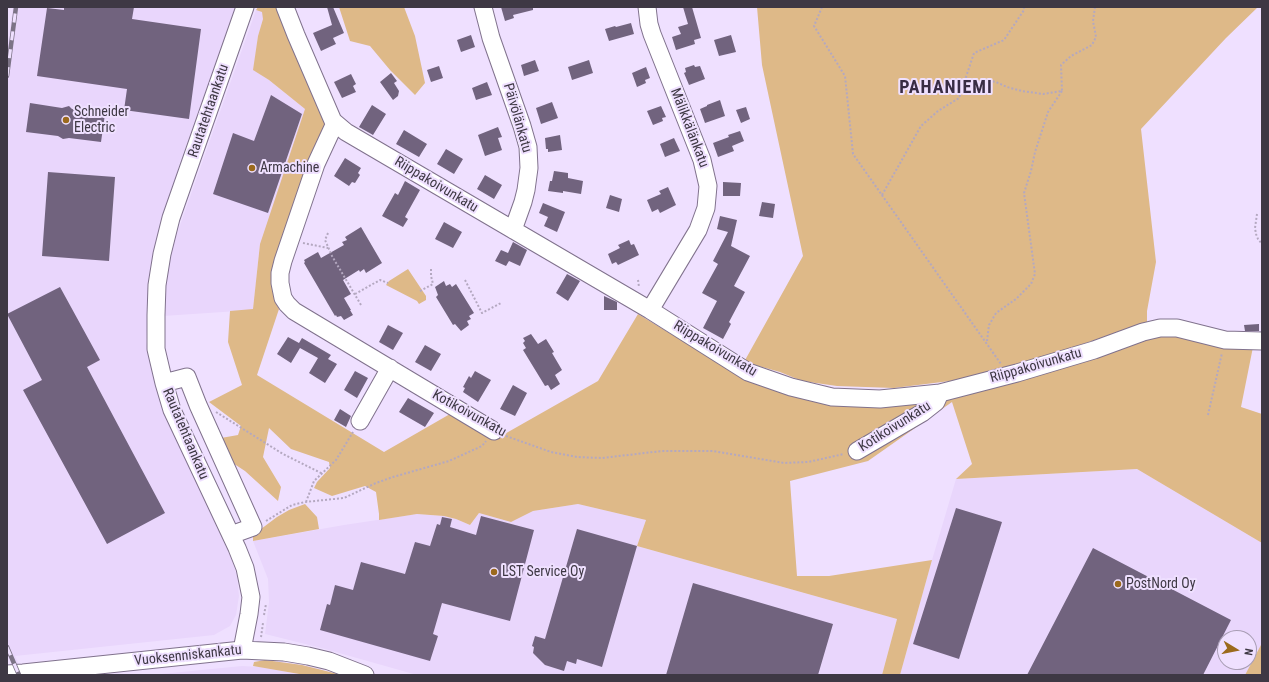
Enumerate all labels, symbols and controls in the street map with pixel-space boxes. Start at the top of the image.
street label: Rautatehtaankatu [185,62,233,160]
district label: PAHANIEMI [899,77,993,99]
street label: Päivölänkatu [499,81,535,155]
street label: Mälikkälänkatu [666,86,712,170]
place label: Schneider Electric [74,104,129,136]
marker: Schneider Electric [61,115,71,125]
street label: Riippakoivunkatu [391,153,481,217]
place label: Armachine [260,160,319,176]
marker: Armachine [247,163,257,173]
street label: Riippakoivunkatu [670,317,760,381]
street label: Riippakoivunkatu [988,345,1084,387]
street label: Rautatehtaankatu [158,386,212,482]
street label: Kotikoivunkatu [429,387,509,441]
street label: Kotikoivunkatu [856,398,934,456]
place label: LST Service Oy [502,564,584,580]
marker: LST Service Oy [489,567,499,577]
place label: PostNord Oy [1126,576,1195,592]
marker: PostNord Oy [1113,579,1123,589]
north arrow [1217,630,1257,670]
street label: Vuoksenniskankatu [134,642,242,670]
text: N [1241,648,1255,656]

